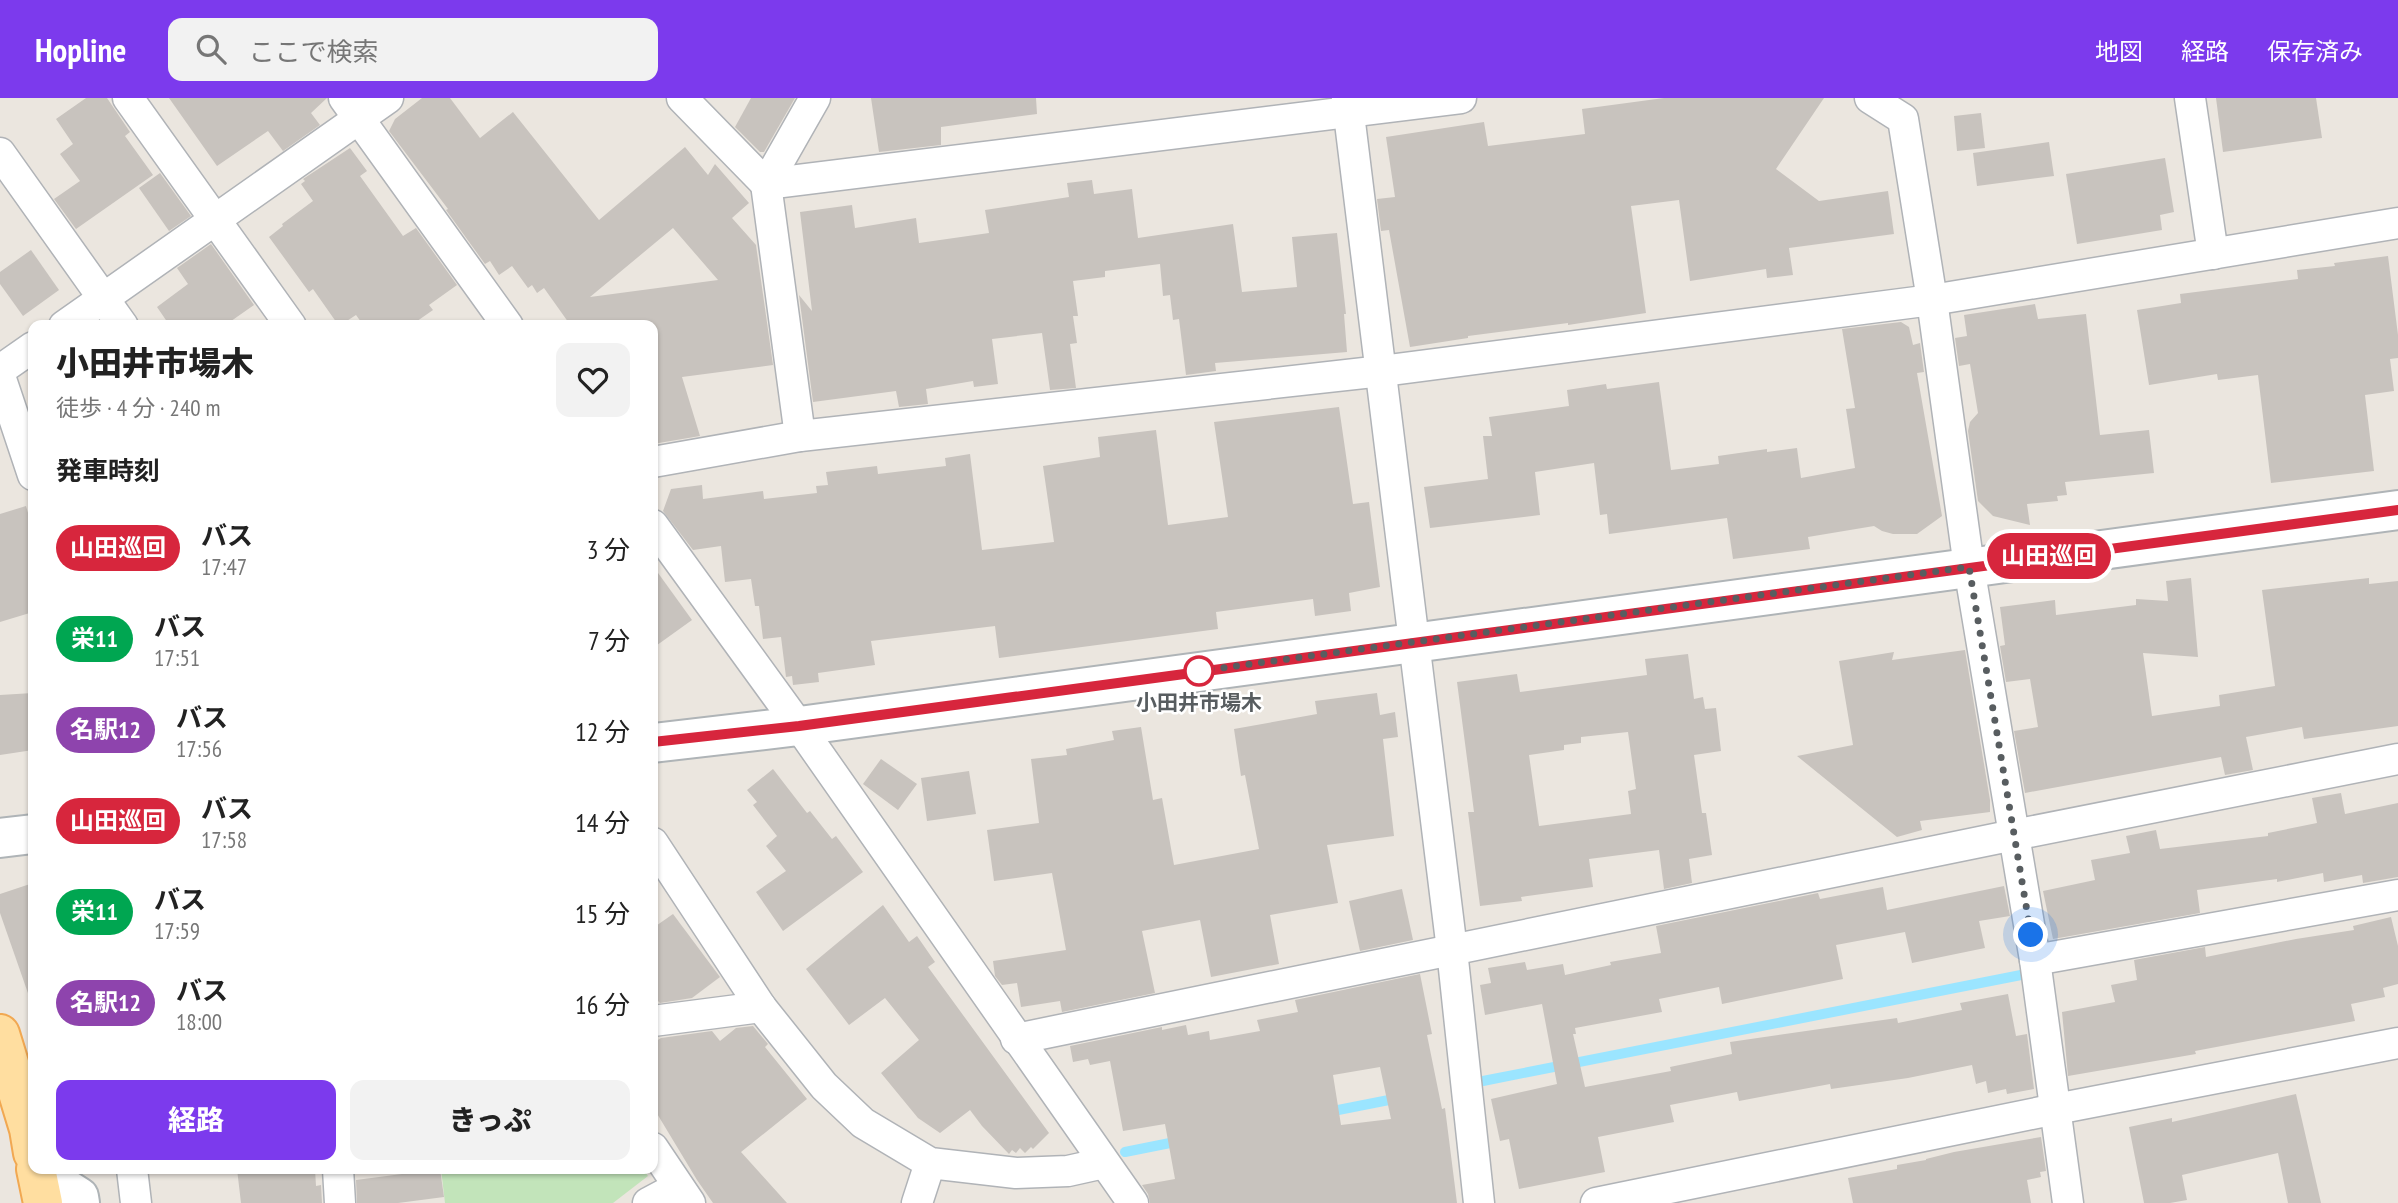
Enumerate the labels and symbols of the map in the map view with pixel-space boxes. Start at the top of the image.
line badge: 山田巡回 [2000,533,2098,579]
marker: 小田井市場木 [1184,656,1214,686]
place label: 小田井市場木 [1136,689,1262,716]
your location [2013,917,2048,952]

